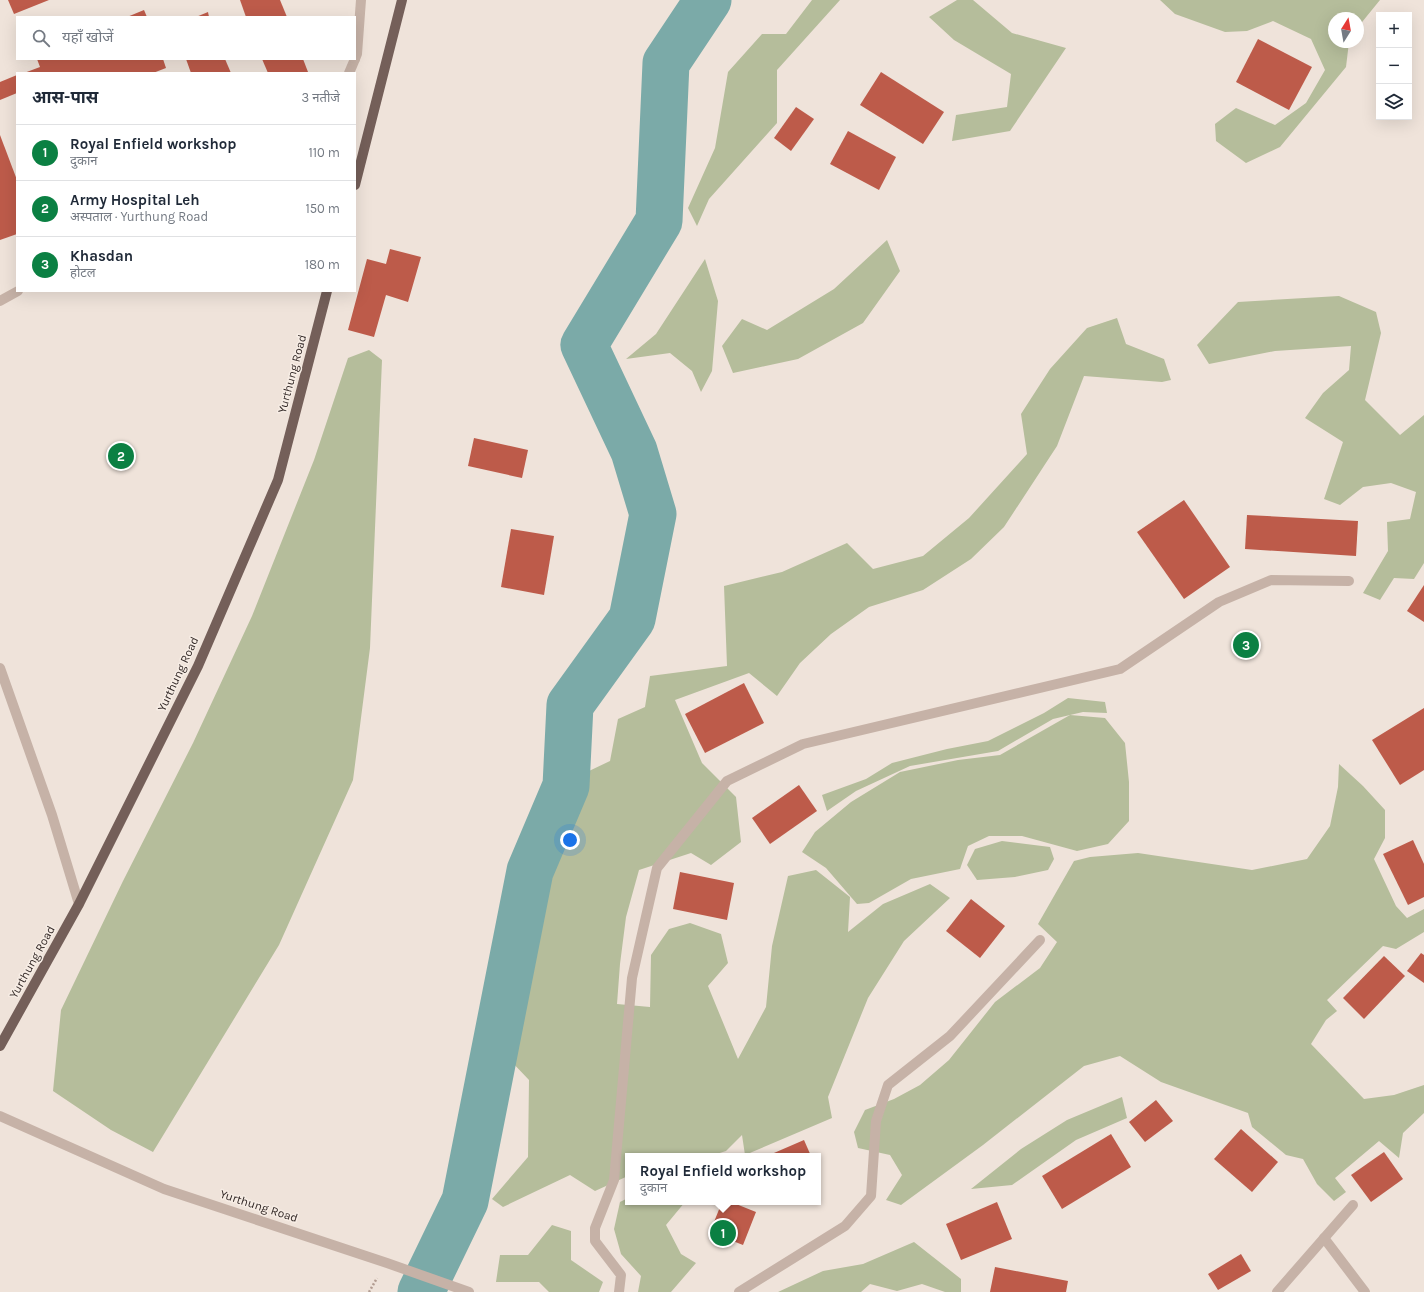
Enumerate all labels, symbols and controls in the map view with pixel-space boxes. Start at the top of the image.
north arrow [1328,12,1364,48]
map controls [1376,12,1412,120]
button: + [1376,12,1412,48]
search box [16,16,356,60]
icon: search [30,27,52,49]
text: यहाँ खोजें [62,28,113,46]
button: − [1376,48,1412,84]
button: layers [1376,84,1412,120]
text: आस-पास [32,87,98,107]
text: 3 नतीजे [302,90,340,105]
text: Royal Enfield workshop [70,135,236,153]
text: 1 [43,145,47,160]
text: 110 m [308,145,340,160]
text: दुकान [70,153,97,168]
text: Army Hospital Leh [70,191,200,209]
text: 2 [41,201,49,216]
text: 150 m [305,201,340,216]
text: अस्पताल · Yurthung Road [70,209,208,224]
text: Khasdan [70,247,133,265]
text: 3 [41,257,49,272]
text: 180 m [305,257,340,272]
text: होटल [70,265,96,280]
street label: Yurthung Road [275,333,309,415]
pin: 2 [108,441,134,471]
pin: 3 [1233,630,1259,660]
street label: Yurthung Road [155,634,201,714]
your location [560,830,580,850]
street label: Yurthung Road [6,923,58,1001]
popup [625,1153,821,1205]
text: Royal Enfield workshop [640,1162,806,1180]
text: दुकान [640,1180,667,1195]
street label: Yurthung Road [218,1187,300,1225]
pin: 1 [710,1218,736,1248]

